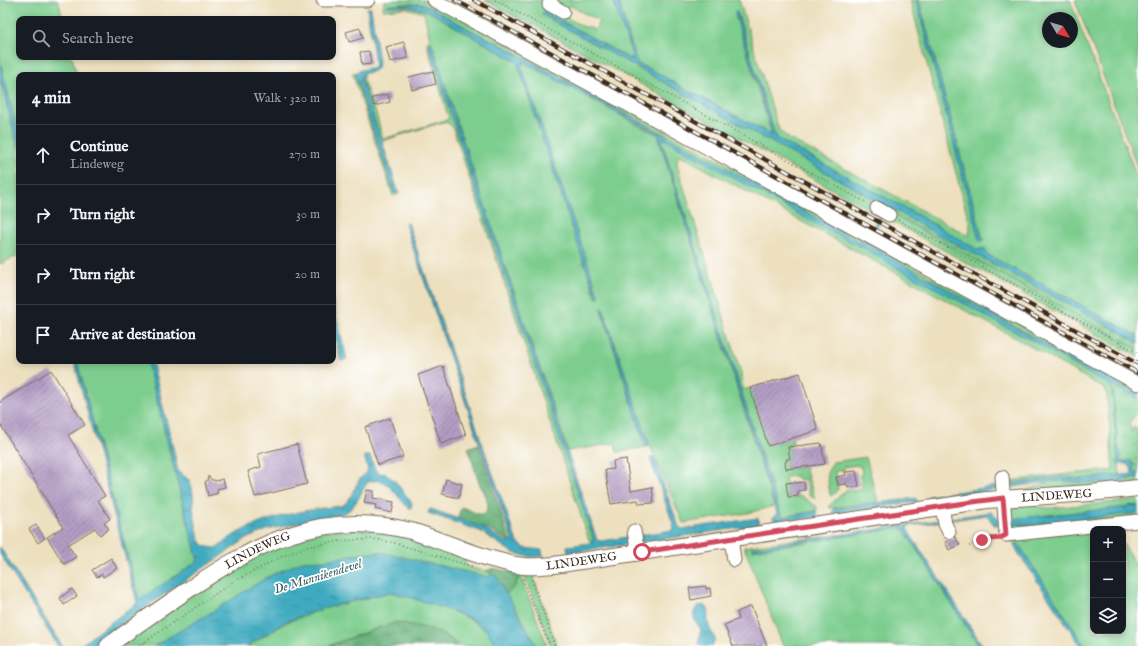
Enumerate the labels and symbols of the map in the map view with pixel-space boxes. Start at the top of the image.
north arrow [1042,12,1078,48]
street label: LINDEWEG [1021,485,1093,505]
street label: LINDEWEG [222,528,293,572]
route end [973,531,991,549]
route start [633,543,651,561]
street label: LINDEWEG [545,548,618,573]
water label: De Munnikendevel [272,555,365,598]

